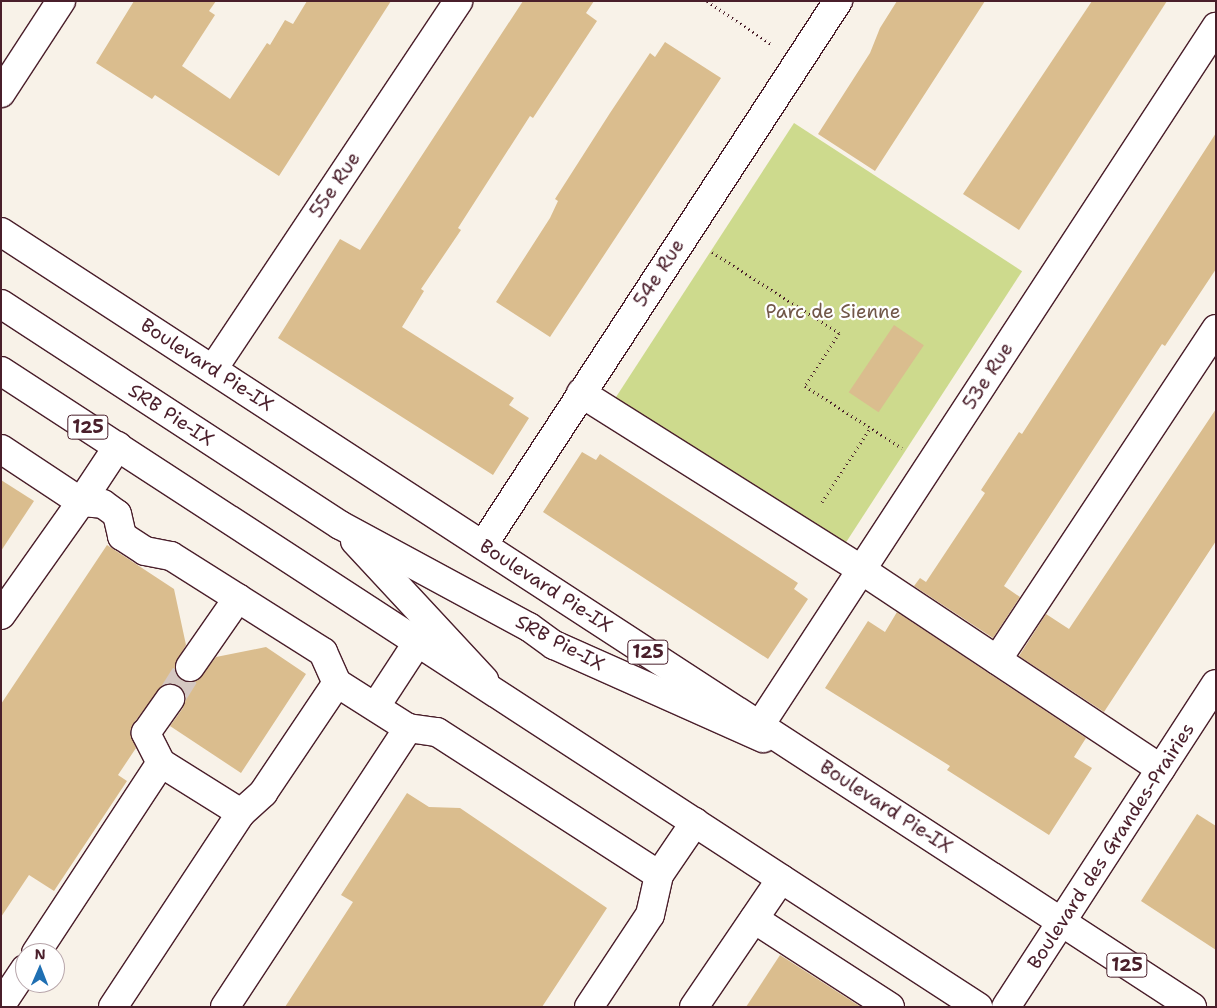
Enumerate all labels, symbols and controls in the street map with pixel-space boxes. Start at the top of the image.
street label: 55e Rue [305,148,365,222]
street label: 54e Rue [629,235,689,311]
park label: Parc de Sienne [766,301,900,323]
street label: Boulevard Pie-IX [136,314,278,416]
street label: 53e Rue [958,338,1018,414]
street label: SRB Pie-IX [124,379,218,451]
road number: 125 [67,412,109,442]
street label: Boulevard Pie-IX [475,535,617,637]
street label: SRB Pie-IX [512,610,608,676]
road number: 125 [627,636,669,668]
street label: Boulevard des Grandes-Prairies [1023,719,1199,973]
street label: Boulevard Pie-IX [815,756,957,858]
north arrow [15,943,65,993]
text: N [35,945,46,963]
road number: 125 [1106,950,1148,980]

